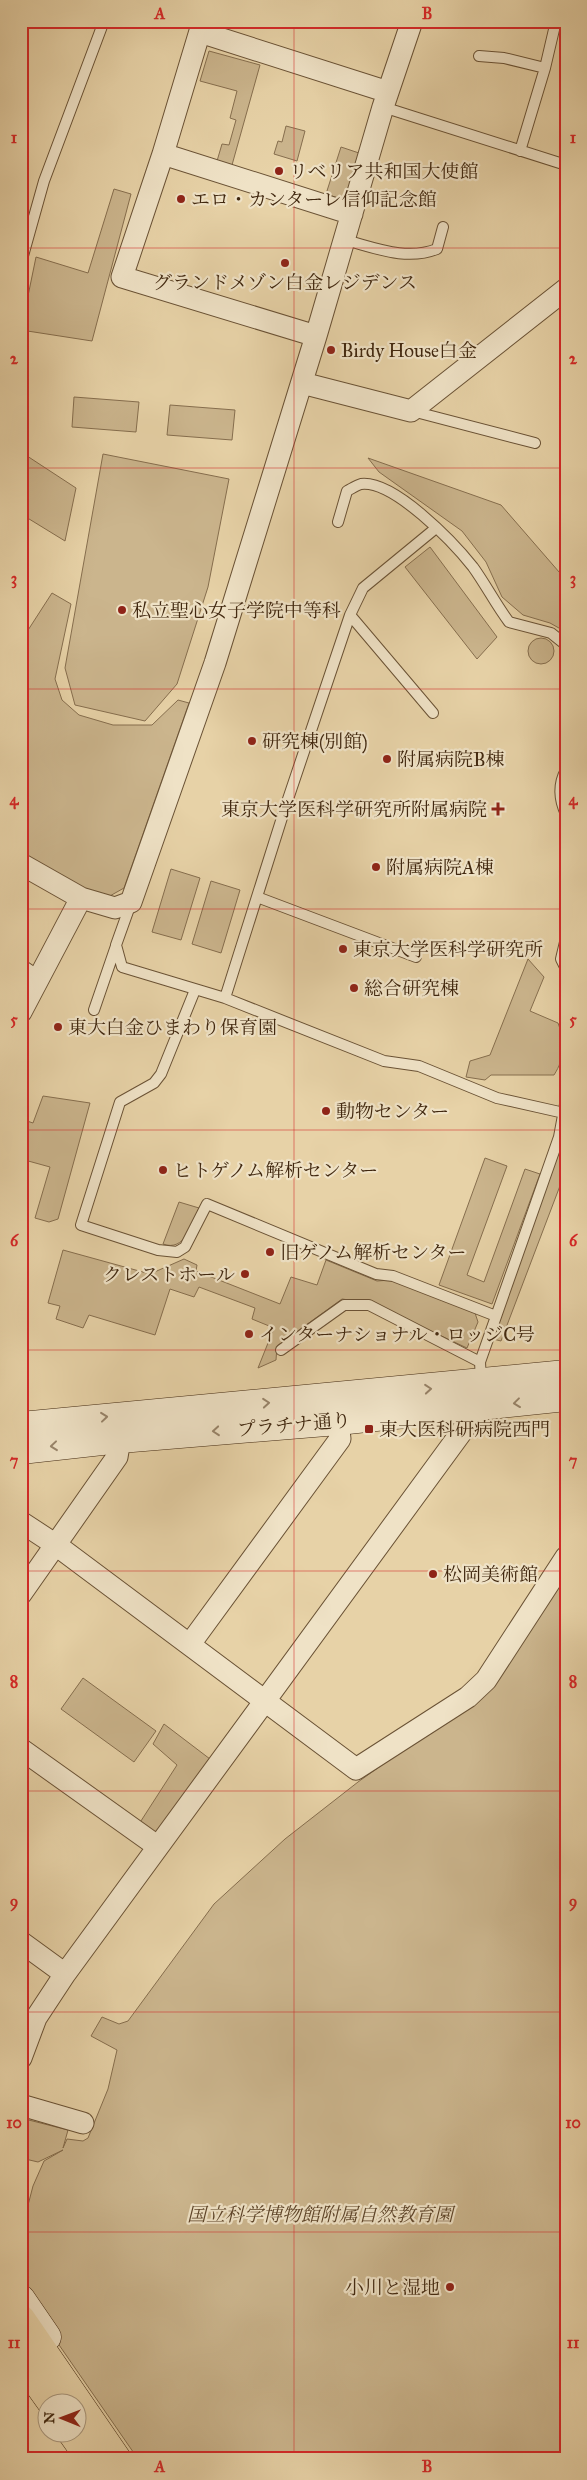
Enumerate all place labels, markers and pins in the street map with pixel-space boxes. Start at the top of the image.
place label: リベリア共和国大使館 [289,160,479,183]
marker: リベリア共和国大使館 [273,165,285,177]
place label: エロ・カンターレ信仰記念館 [191,188,437,211]
marker: エロ・カンターレ信仰記念館 [175,193,187,205]
marker: グランドメゾン白金レジデンス [279,257,291,269]
place label: グランドメゾン白金レジデンス [153,271,417,294]
place label: Birdy House白金 [341,339,477,362]
marker: Birdy House白金 [325,344,337,356]
place label: 私立聖心女子学院中等科 [132,599,341,622]
marker: 私立聖心女子学院中等科 [116,604,128,616]
place label: 研究棟(別館) [262,730,368,754]
marker: 研究棟(別館) [246,735,258,747]
place label: 附属病院B棟 [397,748,505,771]
marker: 附属病院B棟 [381,753,393,765]
place label: 東京大学医科学研究所附属病院 [221,798,487,821]
marker: 東京大学医科学研究所附属病院 [491,802,505,816]
place label: 附属病院A棟 [386,856,494,879]
marker: 附属病院A棟 [370,861,382,873]
place label: 東京大学医科学研究所 [353,938,543,961]
marker: 東京大学医科学研究所 [337,943,349,955]
place label: 総合研究棟 [364,977,459,1000]
marker: 総合研究棟 [348,982,360,994]
place label: 東大白金ひまわり保育園 [68,1016,277,1039]
marker: 東大白金ひまわり保育園 [52,1021,64,1033]
place label: 動物センター [336,1100,449,1123]
marker: 動物センター [320,1105,332,1117]
place label: ヒトゲノム解析センター [173,1159,378,1182]
marker: ヒトゲノム解析センター [157,1164,169,1176]
place label: 旧ゲノム解析センター [280,1241,467,1264]
marker: 旧ゲノム解析センター [264,1246,276,1258]
place label: クレストホール [103,1263,235,1286]
marker: クレストホール [239,1268,251,1280]
place label: インターナショナル・ロッジC号 [259,1323,535,1346]
marker: インターナショナル・ロッジC号 [243,1328,255,1340]
place label: 東大医科研病院西門 [379,1418,550,1441]
marker: 東大医科研病院西門 [363,1423,375,1435]
place label: 松岡美術館 [443,1563,538,1586]
marker: 松岡美術館 [427,1568,439,1580]
place label: 小川と湿地 [345,2276,440,2299]
marker: 小川と湿地 [444,2281,456,2293]

